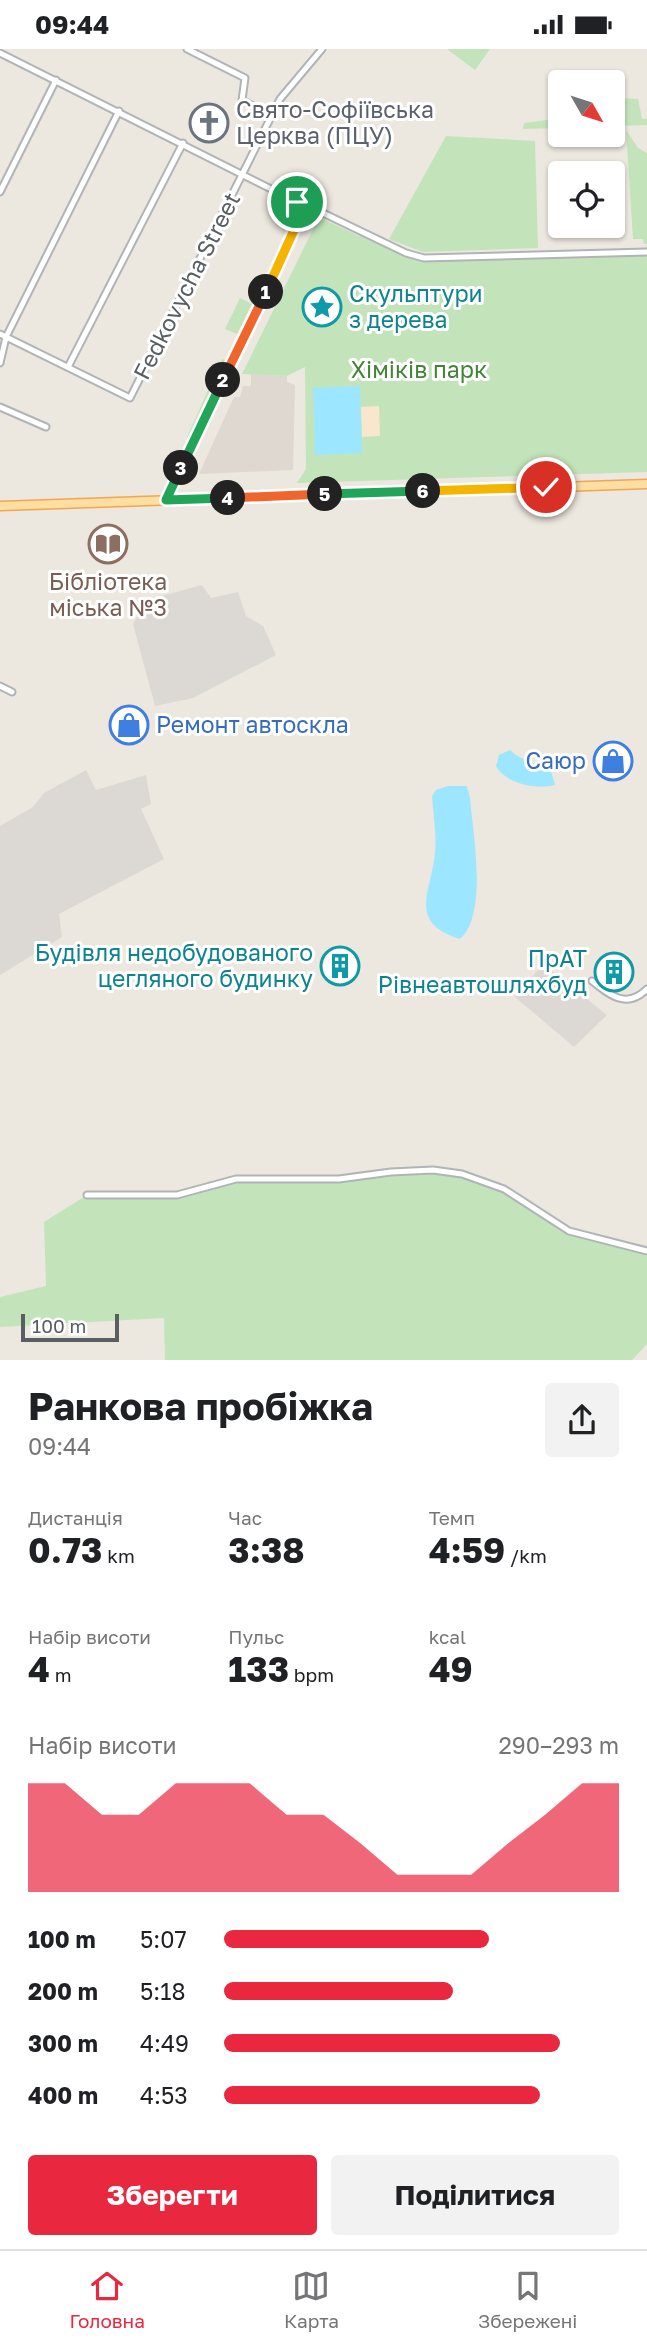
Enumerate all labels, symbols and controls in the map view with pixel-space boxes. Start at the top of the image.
text: 09:44 [35,9,109,40]
north arrow [548,70,625,147]
map controls [548,70,625,238]
place label: Свято-Софіївська Церква (ПЦУ) [236,95,434,149]
church icon: Свято-Софіївська Церква (ПЦУ) [188,102,230,144]
button: locate [548,161,625,238]
pin [267,172,327,232]
icon: arrive [278,183,316,221]
street label: Fedkovycha Street [127,187,245,384]
pin: 1 [248,275,284,309]
place label: Скульптури з дерева [349,279,483,333]
text: 1 [261,280,270,303]
place icon: Скульптури з дерева [301,286,343,328]
park label: Хіміків парк [351,355,487,383]
pin: 2 [206,363,241,397]
text: 2 [217,368,228,391]
pin: 3 [164,451,198,485]
text: 3 [175,456,186,479]
pin [516,457,576,517]
icon: check [527,468,565,506]
pin: 6 [406,473,440,509]
pin: 5 [308,477,342,511]
text: 6 [416,479,429,502]
pin: 4 [210,481,246,515]
text: 5 [319,482,330,505]
text: 4 [222,486,233,509]
library icon: Бібліотека міська №3 [87,523,129,565]
place label: Бібліотека міська №3 [49,567,167,621]
shop icon: Ремонт автоскла [108,704,150,746]
place label: Ремонт автоскла [156,710,349,738]
shop icon: Саюр [592,740,634,782]
place label: Саюр [525,746,586,774]
place label: Будівля недобудованого цегляного будинку [35,938,313,992]
place label: ПрАТ Рівнеавтошляхбуд [378,944,587,998]
building icon: Будівля недобудованого цегляного будинку [319,945,361,987]
building icon: ПрАТ Рівнеавтошляхбуд [593,951,635,993]
scale bar [21,1311,119,1343]
text: 100 m [32,1314,86,1337]
text: Ранкова пробіжка [28,1383,373,1428]
button: share [545,1383,619,1457]
text: 09:44 [28,1432,91,1460]
text: Дистанція [28,1506,123,1529]
text: Час [228,1506,262,1529]
text: Темп [429,1506,475,1529]
text: 0.73 [28,1529,102,1571]
text: 3:38 [228,1529,305,1571]
text: 4:59 [429,1529,505,1571]
text: km [102,1544,135,1567]
text: /km [505,1544,547,1567]
text: Набір висоти [28,1625,151,1648]
text: Пульс [228,1625,284,1648]
text: kcal [429,1625,466,1648]
text: 4 [28,1648,50,1690]
text: 133 [228,1648,289,1690]
text: 49 [429,1648,473,1690]
text: m [50,1663,71,1686]
text: bpm [289,1663,334,1686]
text: Набір висоти [28,1731,177,1759]
text: 290–293 m [498,1731,619,1759]
text: 100 m [28,1925,96,1953]
text: 5:07 [140,1925,187,1953]
text: 200 m [28,1977,98,2005]
text: 5:18 [140,1977,185,2005]
text: 300 m [28,2029,98,2057]
text: 4:49 [140,2029,189,2057]
text: 400 m [28,2081,98,2109]
text: 4:53 [140,2081,188,2109]
button: Зберегти [28,2155,317,2235]
button: Поділитися [331,2155,619,2235]
tab: Головна [70,2267,145,2332]
tab: Карта [284,2267,339,2332]
tab: Збережені [478,2267,577,2332]

